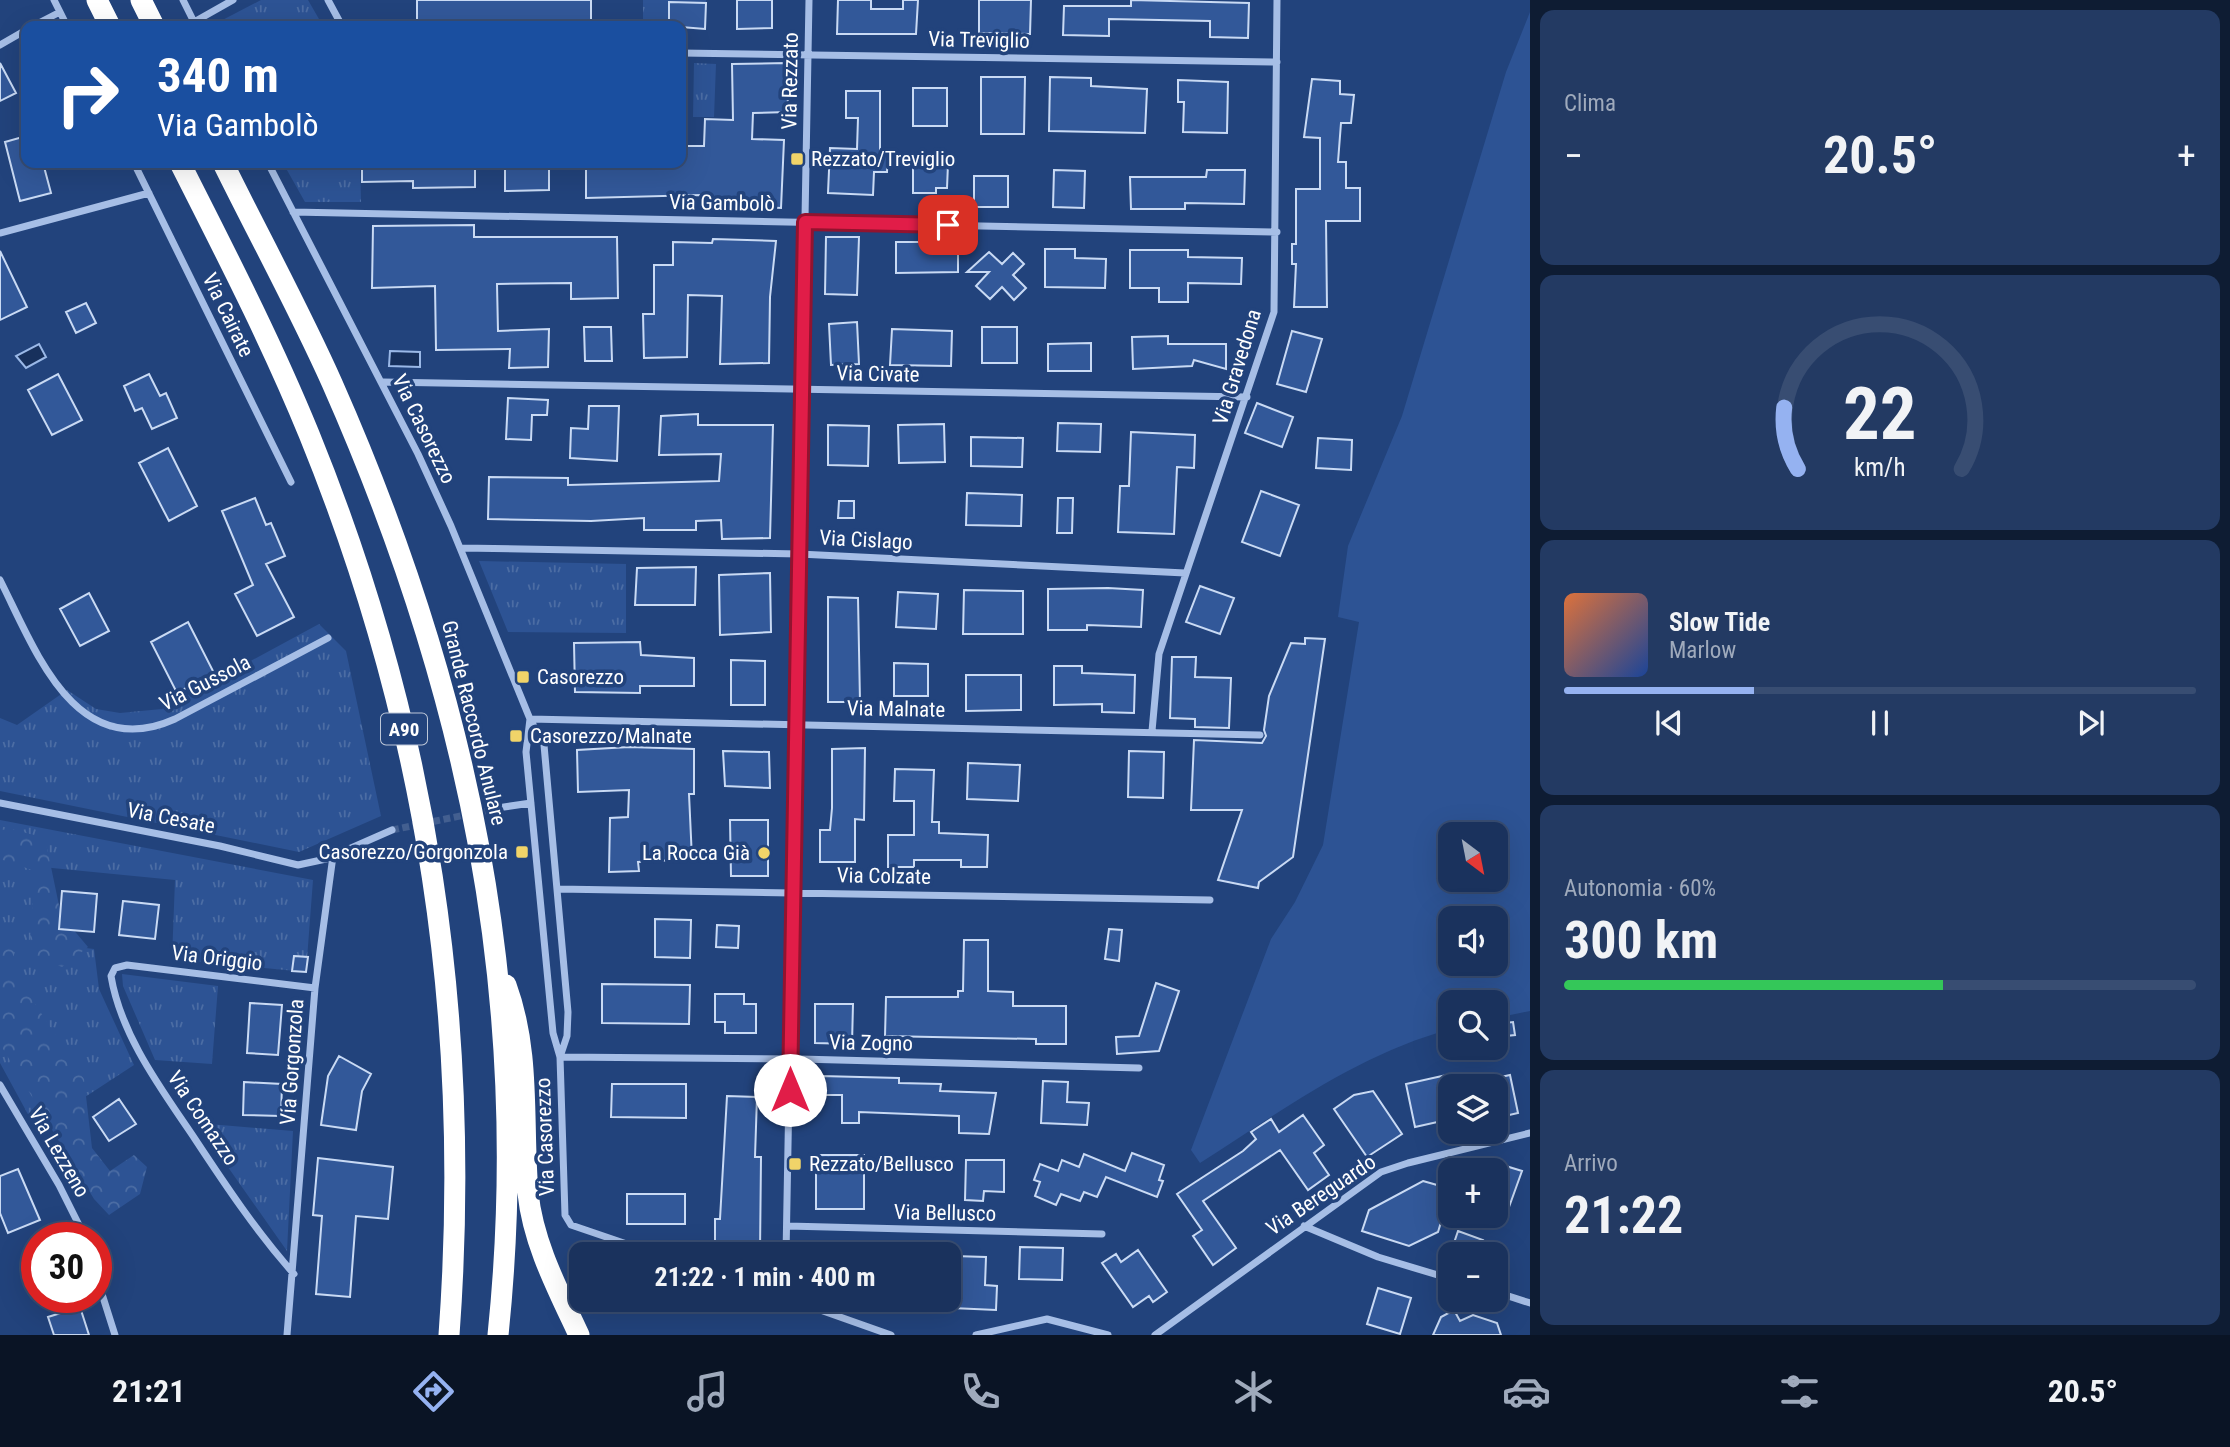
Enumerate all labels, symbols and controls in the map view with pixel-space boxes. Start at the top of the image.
street label: Via Treviglio [928,27,1030,53]
street label: Via Rezzato [777,32,803,130]
text: 340 m [157,47,279,104]
icon: right [42,49,133,140]
text: Clima [1564,90,1616,117]
text: Via Gambolò [157,106,319,144]
text: 20.5° [1823,125,1937,186]
text: − [1564,134,1583,178]
text: + [2177,134,2196,178]
place label: Rezzato/Treviglio [811,147,955,171]
marker: Rezzato/Treviglio [789,151,805,167]
street label: Via Gambolò [669,190,775,216]
pin [918,195,978,255]
icon: arrive [929,206,967,244]
street label: Via Cairate [197,269,259,361]
street label: Via Gravedona [1208,306,1266,428]
street label: Via Civate [836,361,920,387]
street label: Via Casorezzo [387,371,461,487]
text: 22 [1843,371,1917,457]
text: km/h [1854,452,1906,481]
street label: Via Cislago [819,526,913,554]
text: Slow Tide [1669,607,1770,637]
street label: Grande Raccordo Anulare [437,618,511,828]
text: Marlow [1669,637,1736,664]
street label: Via Gussola [156,650,254,716]
place label: Casorezzo [537,665,624,689]
marker: Casorezzo [515,669,531,685]
street label: Via Malnate [847,696,946,722]
icon: previous [1650,704,1688,742]
icon: pause [1861,704,1899,742]
icon: next [2072,704,2110,742]
road number: A90 [381,714,427,744]
place label: Casorezzo/Malnate [530,724,692,748]
marker: Casorezzo/Malnate [508,728,524,744]
street label: Via Cesate [125,798,217,838]
north arrow [1438,822,1508,892]
map controls [1438,822,1508,1312]
place label: Casorezzo/Gorgonzola [319,840,508,864]
place label: La Rocca Già [642,841,750,865]
marker: Casorezzo/Gorgonzola [514,844,530,860]
marker: La Rocca Già [756,845,772,861]
street label: Via Colzate [837,863,931,889]
text: Autonomia · 60% [1564,875,1716,902]
button: sound [1438,906,1508,976]
text: 300 km [1564,910,1718,971]
street label: Via Origgio [170,941,264,975]
button: search [1438,990,1508,1060]
street label: Via Gorgonzola [276,998,308,1126]
street label: Via Zogno [829,1030,913,1056]
position arrow [753,1053,827,1127]
street label: Via Comazzo [163,1066,243,1170]
button: layers [1438,1074,1508,1144]
street label: Via Casorezzo [531,1077,559,1197]
street label: Via Lezzeno [24,1103,94,1201]
street label: Via Bereguardo [1262,1150,1380,1240]
text: Arrivo [1564,1150,1618,1177]
place label: Rezzato/Bellusco [809,1152,954,1176]
marker: Rezzato/Bellusco [787,1156,803,1172]
button: + [1438,1158,1508,1228]
text: 21:22 [1564,1185,1683,1246]
street label: Via Bellusco [894,1200,996,1226]
speed limit sign: 30 [21,1222,112,1313]
button: − [1438,1242,1508,1312]
text: 21:22 · 1 min · 400 m [655,1262,875,1292]
icon: directions [409,1367,458,1416]
icon: music [683,1367,732,1416]
icon: phone [956,1367,1005,1416]
icon: climate [1229,1367,1278,1416]
icon: car [1502,1367,1551,1416]
icon: filters [1775,1367,1824,1416]
text: 21:21 [112,1372,185,1410]
text: 20.5° [2048,1372,2118,1410]

